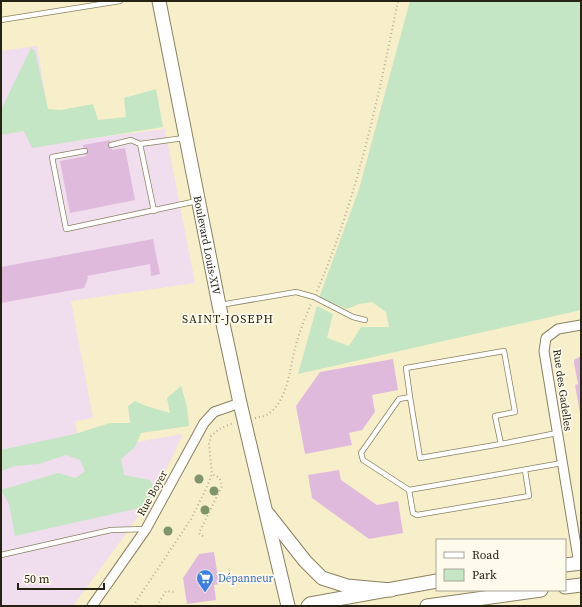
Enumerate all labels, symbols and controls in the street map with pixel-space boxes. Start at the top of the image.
street label: Boulevard Louis-XIV [190,194,224,297]
district label: SAINT-JOSEPH [182,311,274,327]
street label: Rue des Gadelles [549,348,576,432]
street label: Rue Boyer [134,467,171,519]
legend [436,539,566,591]
text: Road [472,547,499,563]
scale bar [18,565,104,591]
text: Park [472,567,497,583]
supermarket icon: Dépanneur [195,568,215,593]
text: 50 m [24,571,50,587]
place label: Dépanneur [218,571,274,586]

